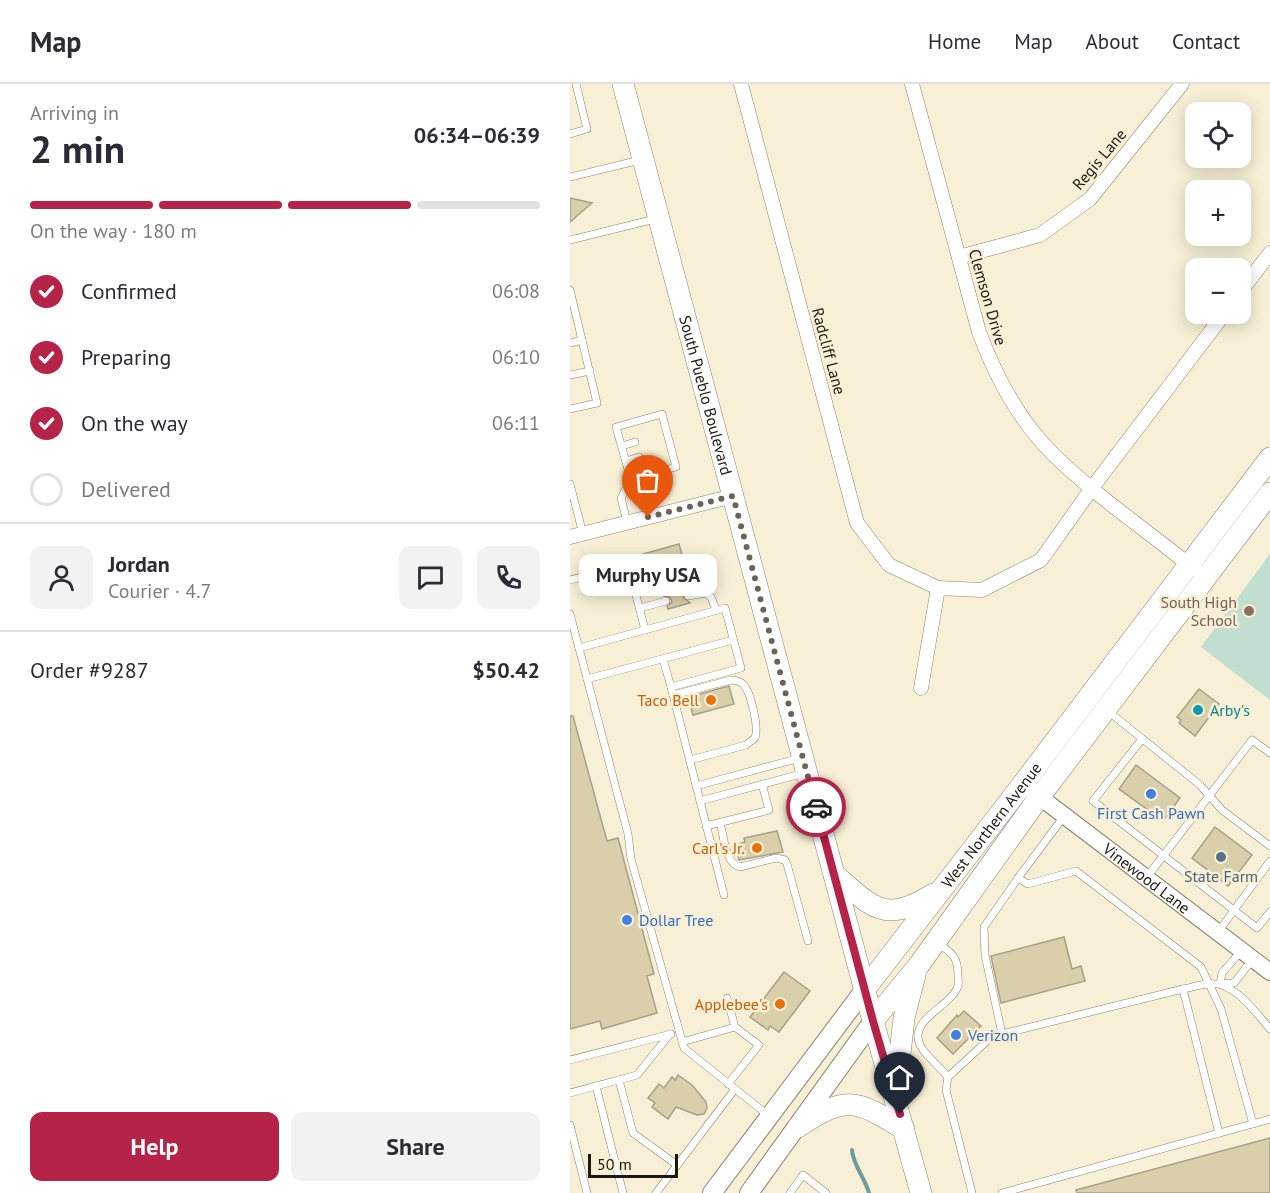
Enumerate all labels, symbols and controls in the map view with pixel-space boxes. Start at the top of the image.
text: Map [30,23,81,60]
text: Home [928,28,981,55]
text: Map [1014,28,1053,55]
text: About [1086,28,1139,55]
text: Contact [1172,28,1240,55]
text: Arriving in [30,100,119,126]
map controls [1185,102,1251,324]
button: locate [1185,102,1251,168]
text: 06:34–06:39 [414,121,540,149]
text: 2 min [30,123,125,174]
street label: Regis Lane [1068,124,1130,194]
button: + [1185,180,1251,246]
text: On the way · 180 m [30,218,197,244]
street label: Clemson Drive [965,247,1011,347]
button: − [1185,258,1251,324]
icon: check [30,275,63,308]
text: Confirmed [81,277,177,305]
text: 06:08 [492,278,540,304]
street label: Radcliff Lane [808,305,850,397]
street label: South Pueblo Boulevard [675,313,737,477]
icon: check [30,341,63,374]
text: Preparing [81,343,171,371]
text: 06:10 [492,344,540,370]
icon: check [30,407,63,440]
text: On the way [81,409,188,437]
text: 06:11 [492,410,540,436]
pin [622,455,673,517]
icon: bag [631,464,664,497]
text: Delivered [81,475,171,503]
button: person [30,546,93,609]
button: chat [399,546,462,609]
button: phone [477,546,540,609]
text: Jordan [108,550,170,578]
callout: Murphy USA [579,553,717,595]
text: Murphy USA [596,562,700,588]
text: Courier · 4.7 [108,578,211,604]
place label: South High School [1160,592,1237,630]
marker: South High School [1242,604,1256,618]
text: Order #9287 [30,656,149,684]
text: $50.42 [472,656,540,684]
place label: Taco Bell [637,690,699,710]
marker: Taco Bell [704,693,718,707]
place label: Arby's [1210,700,1250,720]
marker: Arby's [1191,703,1205,717]
street label: West Northern Avenue [937,758,1046,892]
courier [786,777,846,837]
marker: First Cash Pawn [1144,787,1158,801]
icon: car [800,791,833,824]
place label: First Cash Pawn [1097,803,1205,823]
place label: Carl's Jr. [692,838,745,858]
street label: Vinewood Lane [1098,838,1194,918]
marker: Carl's Jr. [750,841,764,855]
marker: State Farm [1214,850,1228,864]
place label: State Farm [1184,866,1258,886]
place label: Dollar Tree [639,910,713,930]
marker: Dollar Tree [620,913,634,927]
place label: Applebee's [695,994,768,1014]
marker: Applebee's [773,997,787,1011]
place label: Verizon [967,1025,1018,1045]
marker: Verizon [949,1028,963,1042]
pin [874,1052,925,1114]
icon: home [883,1061,916,1094]
button: Help [30,1112,279,1181]
button: Share [291,1112,540,1181]
scale bar [588,1151,678,1178]
text: 50 m [597,1154,632,1174]

